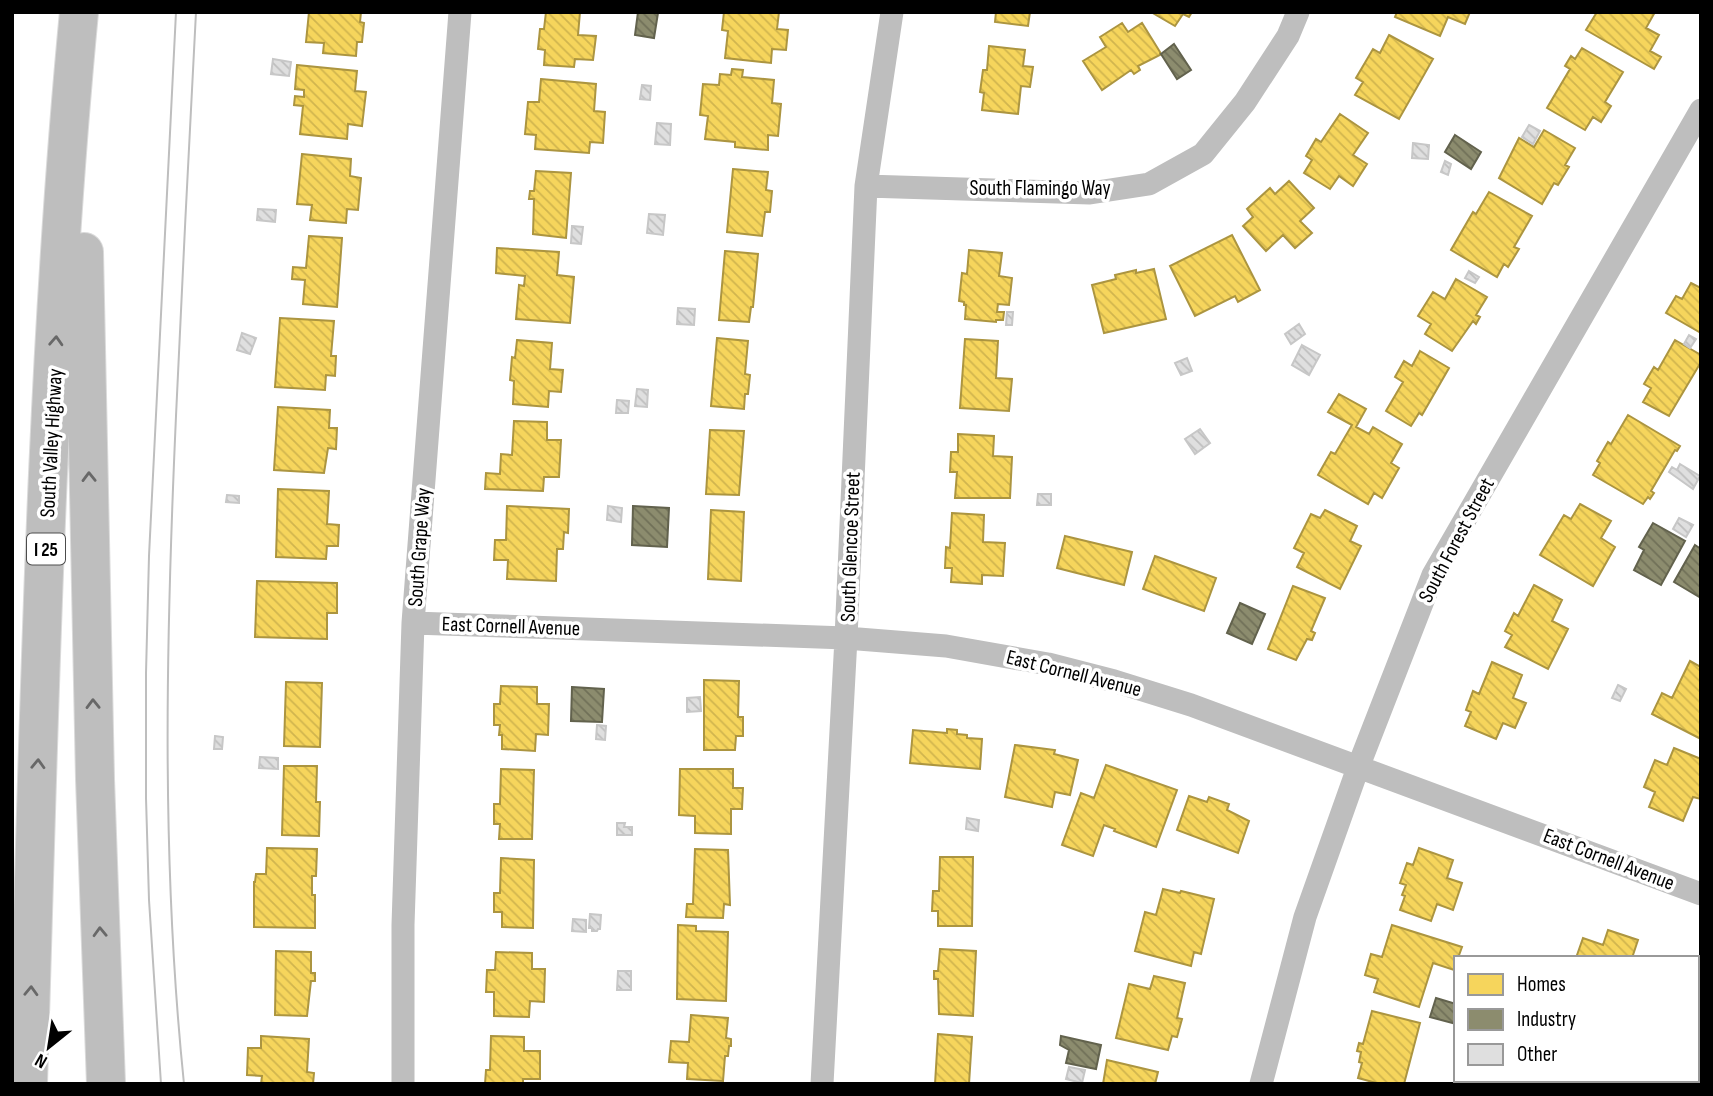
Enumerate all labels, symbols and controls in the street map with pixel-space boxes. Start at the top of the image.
street label: South Flamingo Way [969,176,1111,201]
one-way arrow [48,335,63,346]
street label: South Valley Highway [35,368,68,518]
one-way arrow [81,471,96,482]
street label: South Glencoe Street [835,472,866,623]
street label: South Forest Street [1413,474,1500,607]
street label: South Grape Way [403,487,436,607]
road number: I 25 [27,534,65,564]
street label: East Cornell Avenue [441,612,581,641]
street label: East Cornell Avenue [1004,645,1144,702]
one-way arrow [86,698,101,709]
one-way arrow [30,758,45,769]
street label: East Cornell Avenue [1540,823,1678,896]
one-way arrow [93,926,108,937]
legend [1454,956,1699,1082]
text: Homes [1517,972,1566,997]
one-way arrow [23,985,38,996]
text: Industry [1517,1007,1576,1032]
north arrow [14,1012,84,1082]
text: Other [1517,1042,1557,1067]
text: N [31,1048,51,1073]

